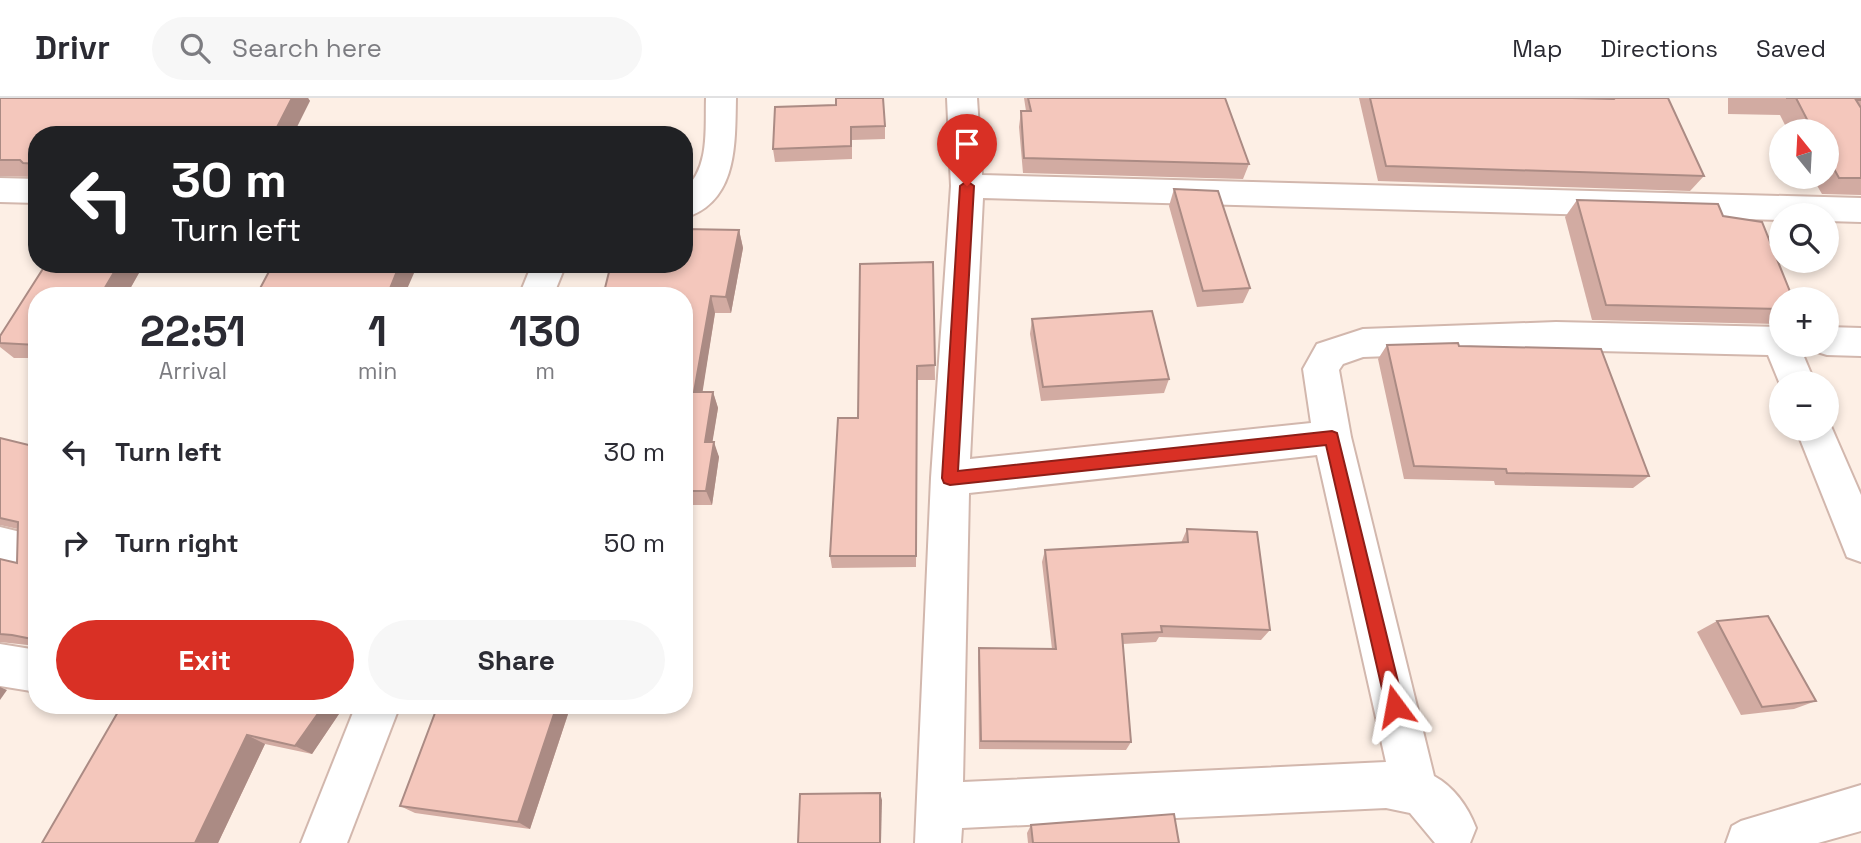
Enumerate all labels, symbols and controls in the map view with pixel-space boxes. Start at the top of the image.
search box [152,17,642,80]
text: Drivr [35,27,110,69]
icon: search [176,29,214,67]
text: Search here [232,31,382,65]
text: Map [1512,33,1562,64]
text: Directions [1600,33,1718,64]
text: Saved [1756,33,1826,64]
pin [937,114,997,186]
north arrow [1769,119,1839,189]
map controls [1769,119,1839,441]
icon: arrive [948,125,986,163]
text: 30 m [171,149,287,211]
icon: left [56,154,147,245]
button: search [1769,203,1839,273]
text: Turn left [171,210,301,250]
button: + [1769,287,1839,357]
text: 22:51 [140,305,246,358]
text: 1 [368,305,387,358]
text: 130 [509,305,581,358]
text: Arrival [159,356,227,386]
text: min [358,356,397,386]
text: m [535,356,555,386]
button: − [1769,371,1839,441]
icon: left [56,433,94,471]
text: Turn left [115,435,222,469]
text: 30 m [604,435,665,469]
icon: right [56,524,94,562]
text: Turn right [115,526,239,560]
text: 50 m [604,526,665,560]
button: Exit [56,620,354,700]
button: Share [368,620,665,700]
position arrow [1358,669,1432,743]

